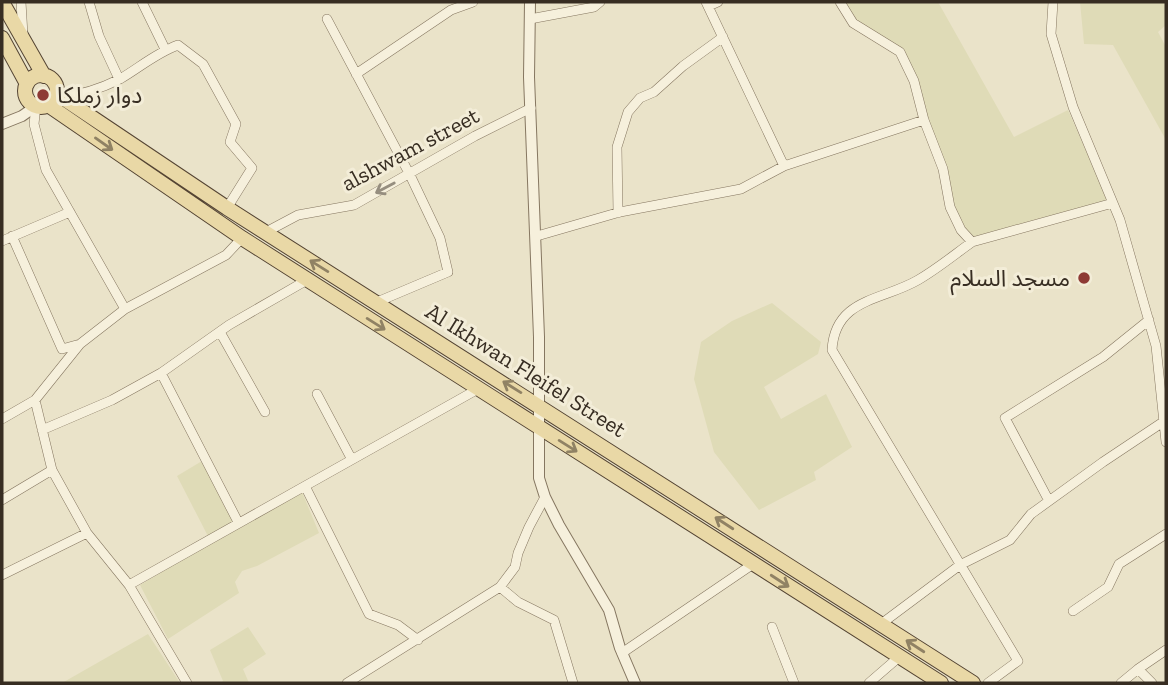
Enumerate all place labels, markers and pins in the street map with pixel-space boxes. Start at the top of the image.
place label: دوار زملكا [57,81,142,109]
marker: دوار زملكا [35,87,51,103]
place label: مسجد السلام [950,264,1070,296]
marker: مسجد السلام [1076,270,1092,286]

